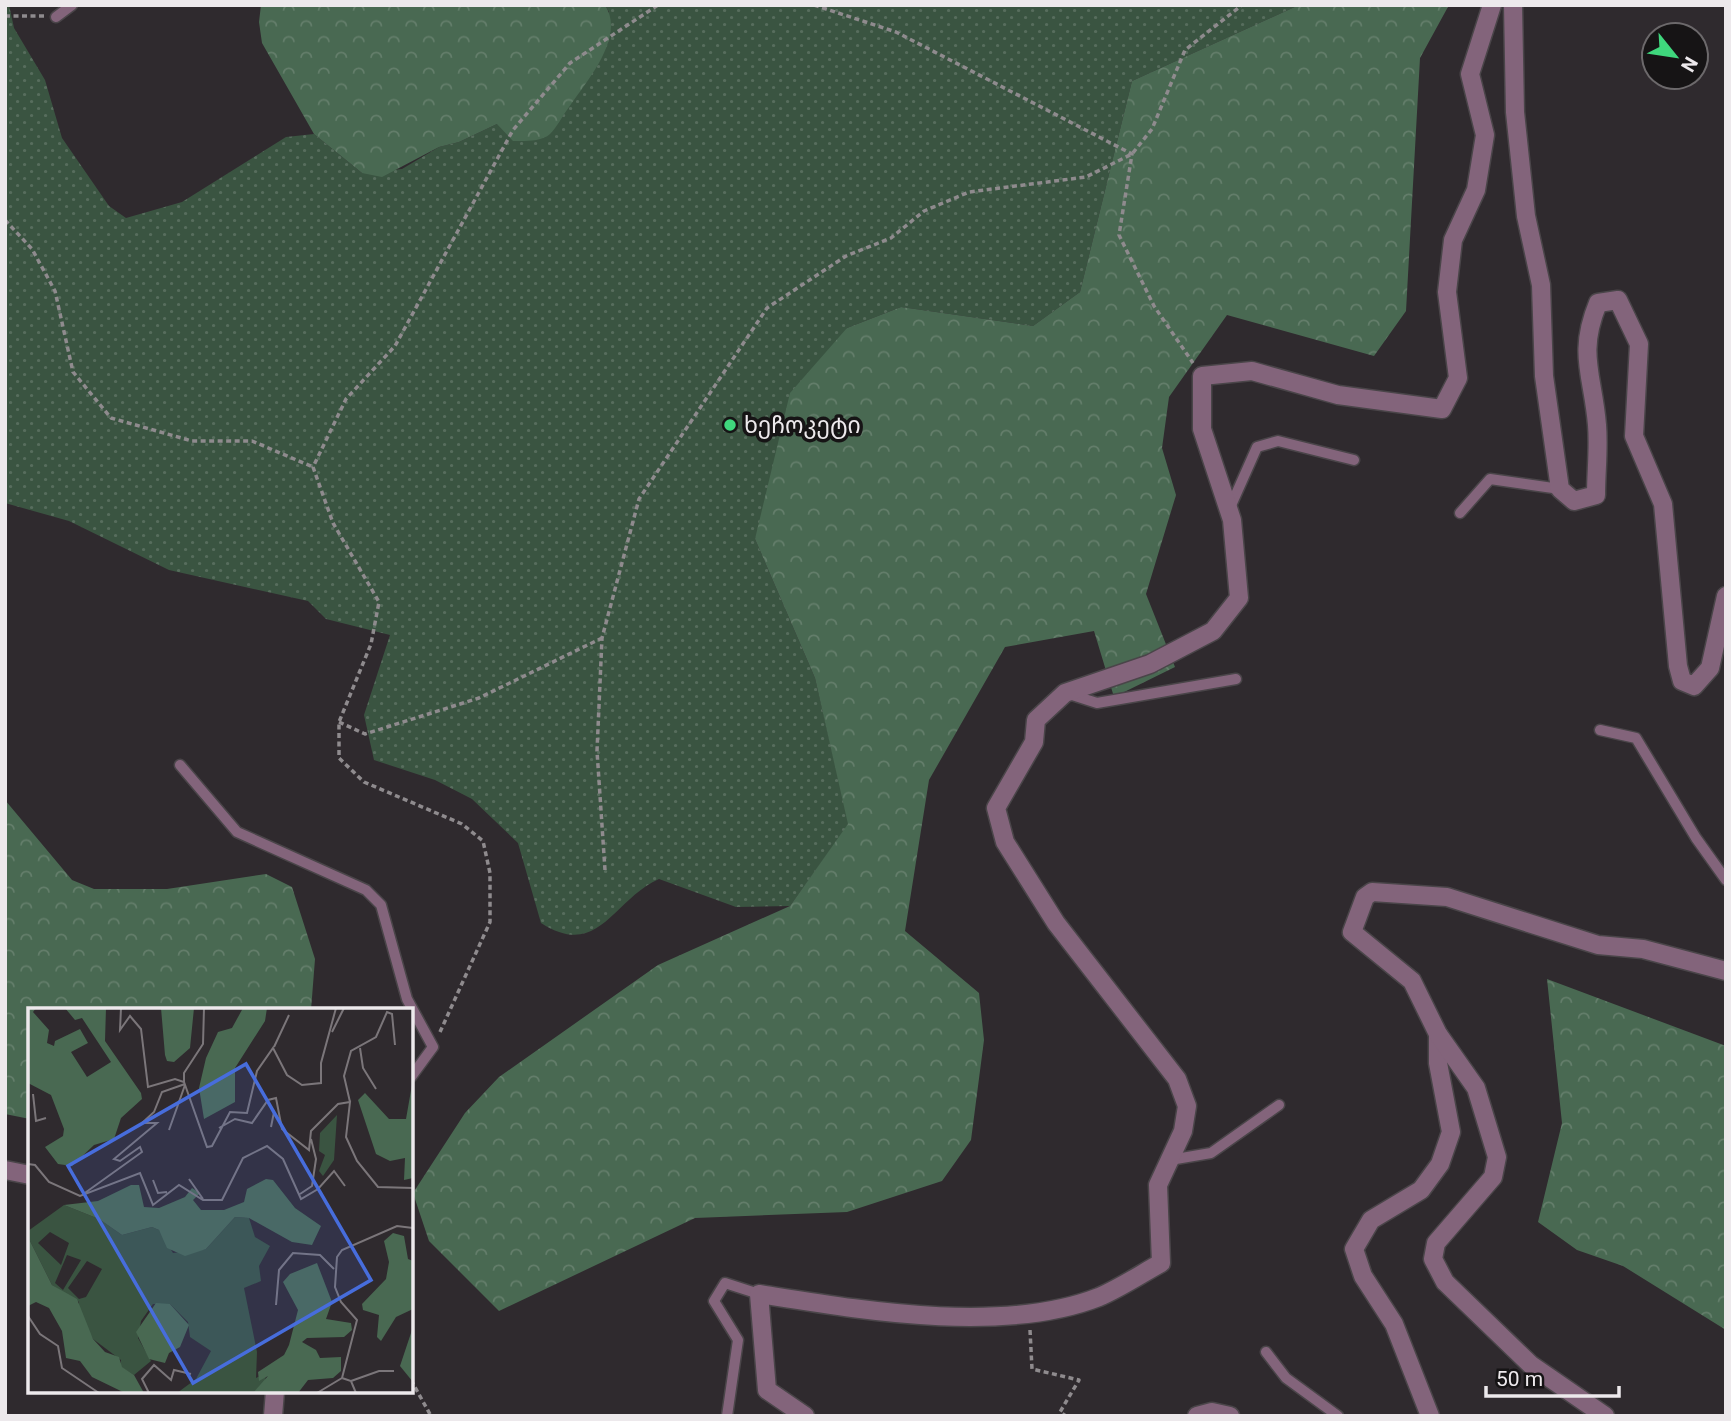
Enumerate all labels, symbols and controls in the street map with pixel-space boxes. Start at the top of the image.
north arrow [1640,21,1710,91]
text: N [1676,53,1703,76]
place label: ხეჩოკეტი [744,412,861,439]
marker: ხეჩოკეტი [722,417,738,433]
inset map [28,1008,413,1393]
scale bar [1486,1354,1619,1398]
text: 50 m [1496,1367,1543,1391]

